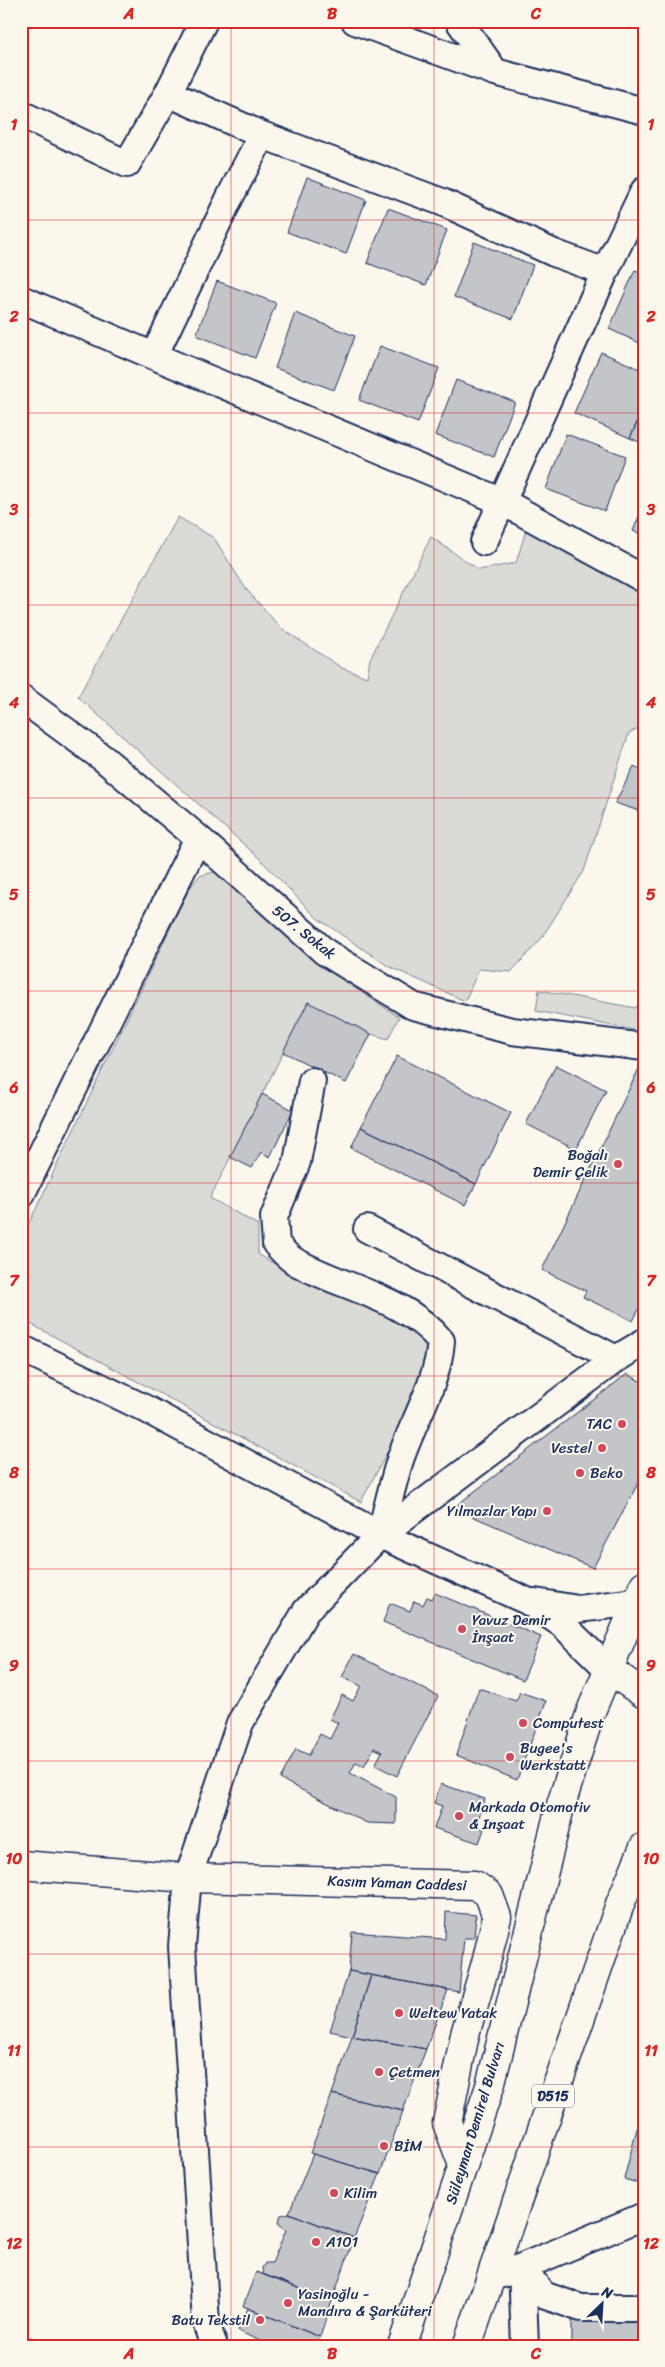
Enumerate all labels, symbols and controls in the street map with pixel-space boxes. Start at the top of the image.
text: A [123,0,134,28]
text: B [327,0,338,28]
text: C [530,0,542,28]
text: 1 [11,110,18,139]
text: 1 [648,110,655,139]
text: 2 [8,302,19,331]
text: 2 [645,302,656,331]
text: 3 [9,495,19,524]
text: 3 [646,495,656,524]
text: 4 [8,688,19,717]
text: 4 [645,688,656,717]
text: 5 [9,880,19,909]
text: 5 [646,880,656,909]
street label: 507. Sokak [266,898,342,966]
text: 6 [8,1073,19,1102]
text: 6 [645,1073,656,1102]
place label: Boğalı Demir Çelik [533,1142,609,1185]
marker: Boğalı Demir Çelik [612,1158,624,1170]
text: 7 [9,1266,20,1295]
text: 7 [646,1266,657,1295]
place label: TAC [586,1411,613,1437]
marker: TAC [616,1418,628,1430]
place label: Vestel [551,1435,593,1461]
marker: Vestel [596,1442,608,1454]
text: 8 [8,1458,19,1487]
text: 8 [645,1458,656,1487]
place label: Beko [590,1460,623,1486]
marker: Beko [574,1467,586,1479]
place label: Yılmazlar Yapı [447,1498,537,1524]
marker: Yılmazlar Yapı [541,1505,553,1517]
place label: Yavuz Demir İnşaat [471,1607,551,1650]
marker: Yavuz Demir İnşaat [456,1623,468,1635]
text: 9 [9,1651,19,1680]
text: 9 [646,1651,656,1680]
place label: Computest [533,1710,605,1736]
marker: Computest [517,1717,529,1729]
place label: Bugee's Werkstatt [520,1735,587,1778]
marker: Bugee's Werkstatt [504,1751,516,1763]
place label: Markada Otomotiv & Inşaat [469,1794,591,1837]
marker: Markada Otomotiv & Inşaat [453,1810,465,1822]
text: 10 [6,1844,22,1873]
text: 10 [643,1844,659,1873]
street label: Kasım Yaman Caddesi [327,1868,468,1898]
place label: Weltew Yatak [409,2000,497,2026]
marker: Weltew Yatak [393,2007,405,2019]
text: 11 [7,2036,21,2065]
text: 11 [644,2036,658,2065]
street label: Süleyman Demirel Bulvarı [438,2039,512,2207]
place label: Çetmen [389,2059,440,2085]
marker: Çetmen [373,2066,385,2078]
road number: D515 [532,2084,574,2108]
place label: BİM [394,2133,422,2159]
marker: BİM [378,2140,390,2152]
place label: Kilim [344,2180,377,2206]
marker: Kilim [328,2187,340,2199]
text: 12 [6,2229,23,2258]
place label: A101 [325,2229,358,2255]
text: 12 [643,2229,660,2258]
marker: A101 [310,2236,322,2248]
text: N [597,2279,617,2306]
north arrow [578,2280,628,2330]
place label: Yasinoğlu - Mandıra & Şarküteri [298,2281,432,2324]
marker: Yasinoğlu - Mandıra & Şarküteri [282,2297,294,2309]
place label: Batu Tekstil [172,2307,251,2333]
marker: Batu Tekstil [254,2314,266,2326]
text: A [123,2339,134,2367]
text: B [327,2339,338,2367]
text: C [530,2339,542,2367]

